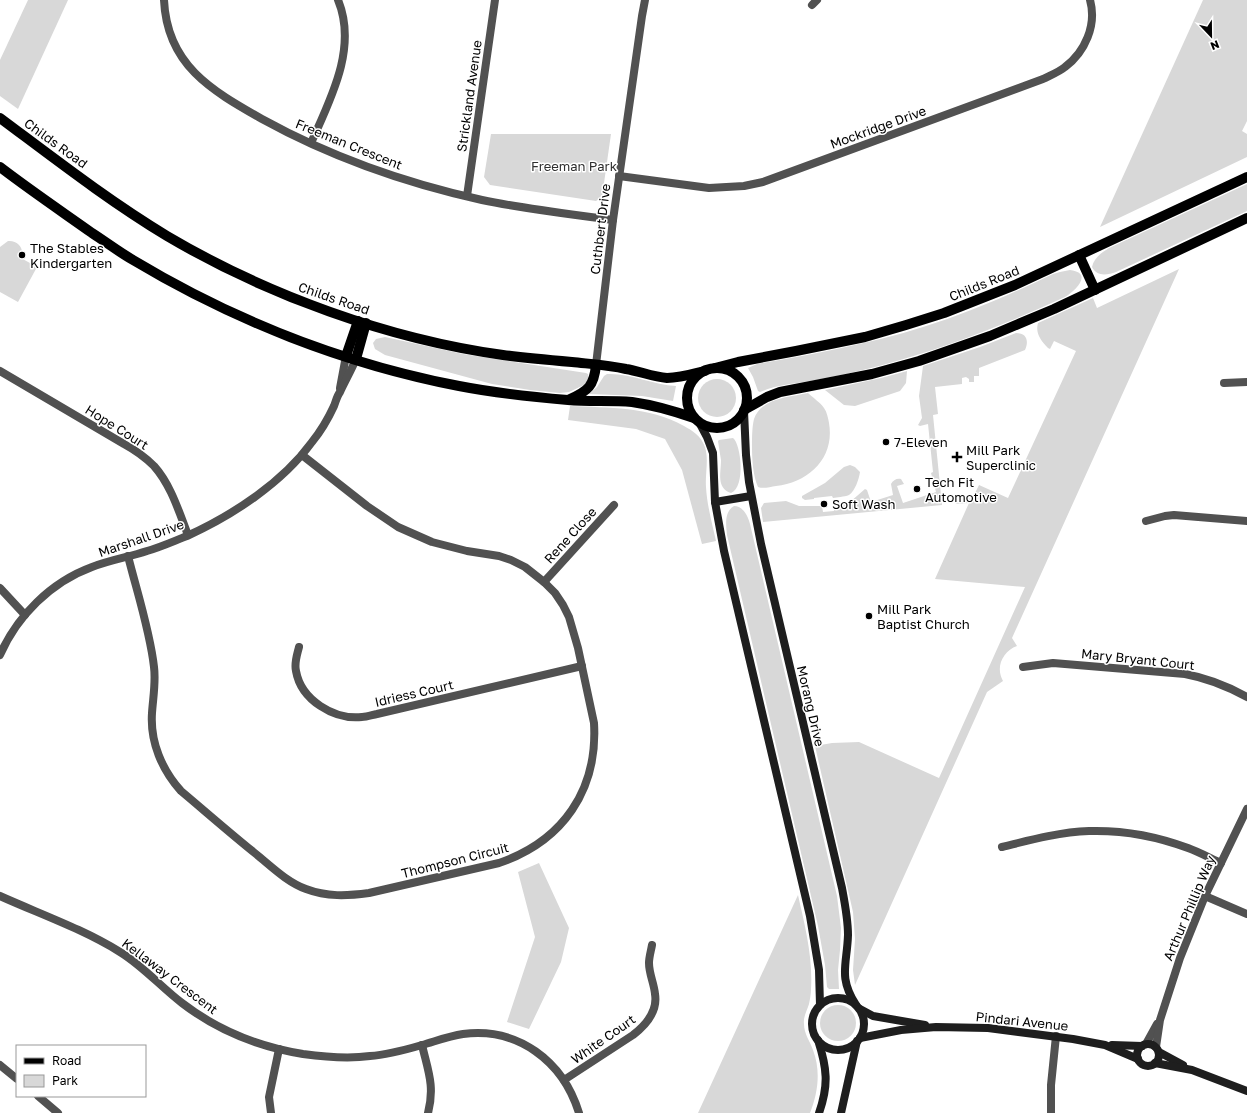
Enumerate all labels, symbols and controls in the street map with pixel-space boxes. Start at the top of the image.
north arrow [1191,16,1231,56]
text: N [1209,38,1221,53]
street label: Strickland Avenue [453,39,485,153]
street label: Mockridge Drive [828,102,928,152]
street label: Childs Road [21,115,91,171]
street label: Freeman Crescent [293,115,405,173]
park label: Freeman Park [531,158,618,174]
street label: Cuthbert Drive [586,183,614,275]
place label: The Stables Kindergarten [30,240,112,271]
marker: The Stables Kindergarten [17,250,27,260]
street label: Childs Road [947,262,1021,304]
street label: Childs Road [296,278,372,318]
street label: Hope Court [82,401,152,453]
place label: 7-Eleven [894,434,948,450]
marker: 7-Eleven [881,437,891,447]
place label: Mill Park Superclinic [966,442,1036,473]
marker: Mill Park Superclinic [951,451,963,463]
place label: Tech Fit Automotive [925,474,997,505]
marker: Tech Fit Automotive [912,484,922,494]
place label: Soft Wash [832,496,896,512]
marker: Soft Wash [819,499,829,509]
street label: Rene Close [541,504,599,566]
street label: Marshall Drive [96,516,186,560]
place label: Mill Park Baptist Church [877,601,970,632]
marker: Mill Park Baptist Church [864,611,874,621]
street label: Mary Bryant Court [1080,645,1196,673]
street label: Morang Drive [794,664,828,748]
street label: Idriess Court [373,676,455,710]
street label: Thompson Circuit [400,839,510,881]
street label: Arthur Phillip Way [1160,852,1219,963]
street label: Kellaway Crescent [119,935,221,1017]
street label: Pindari Avenue [975,1008,1069,1034]
street label: White Court [568,1011,638,1067]
legend [16,1045,146,1097]
text: Road [52,1053,81,1068]
text: Park [52,1073,78,1088]

